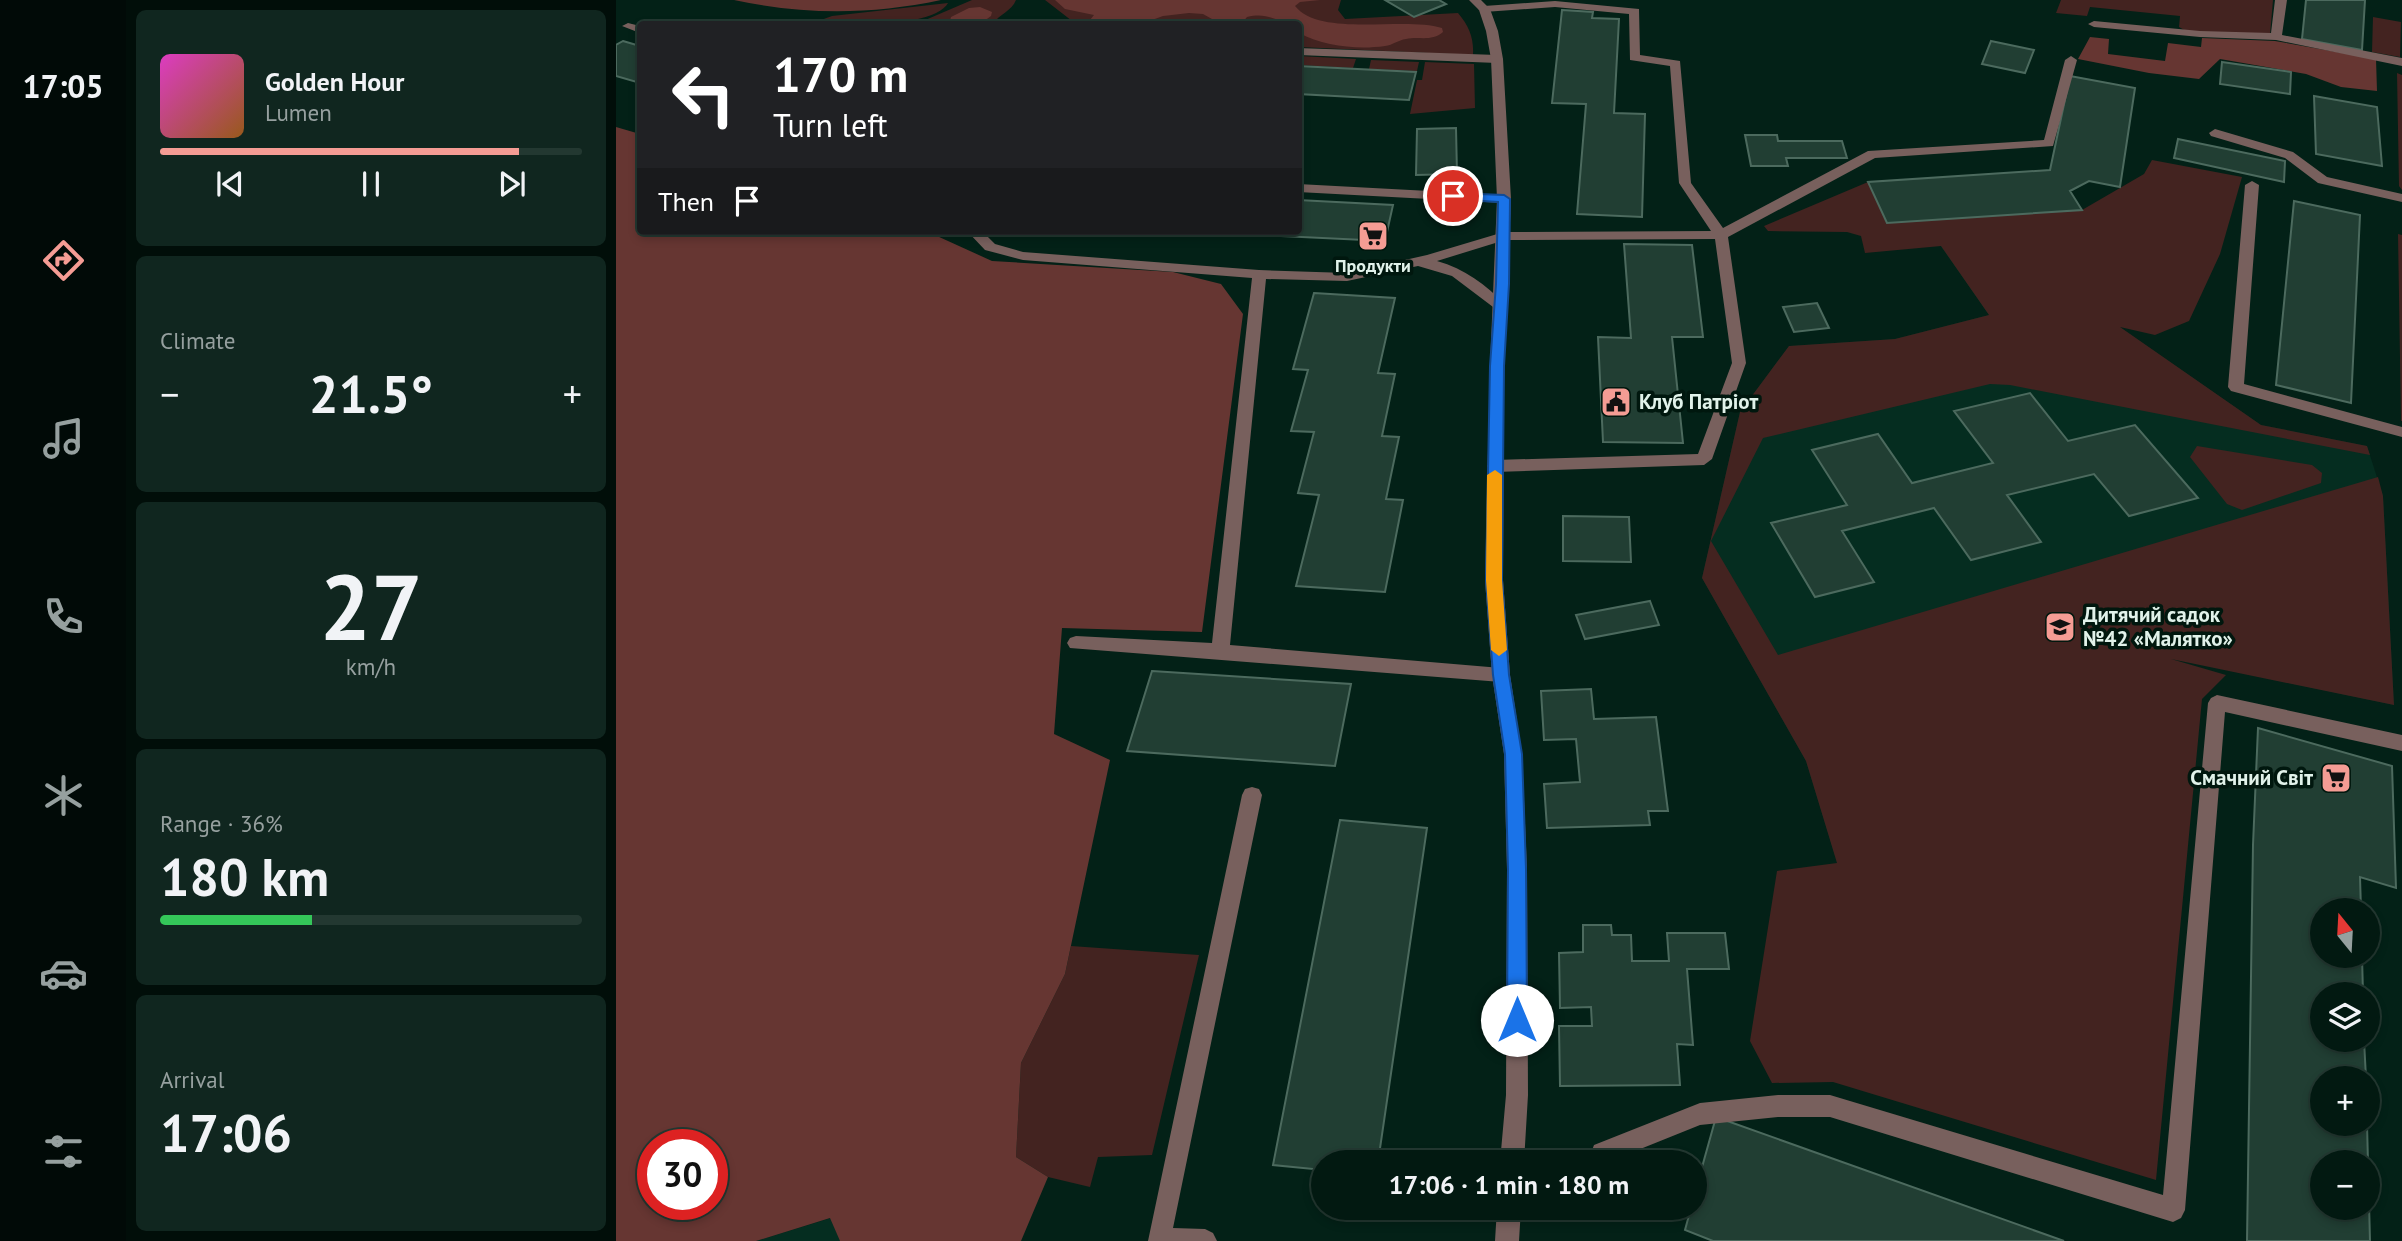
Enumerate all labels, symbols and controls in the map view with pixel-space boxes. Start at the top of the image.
text: 170 m [773,42,908,106]
icon: left [658,49,749,140]
text: 17:05 [22,65,104,107]
text: Golden Hour [265,65,404,98]
text: Lumen [265,98,332,127]
text: Turn left [773,104,888,146]
icon: previous [211,165,249,203]
icon: pause [352,165,390,203]
icon: next [493,165,531,203]
pin [1423,166,1483,226]
icon: arrive [1434,177,1472,215]
icon: arrive [728,182,766,220]
text: Then [658,185,714,218]
supermarket icon: Продукти [1356,219,1390,253]
icon: directions [39,236,88,285]
place label: Продукти [1335,254,1411,277]
text: Climate [160,326,235,355]
text: 21.5° [309,360,433,427]
text: − [160,369,179,418]
text: + [563,369,582,418]
public building icon: Клуб Патріот [1599,385,1633,419]
place label: Клуб Патріот [1639,388,1758,415]
icon: music [39,414,88,463]
text: 27 [319,547,423,665]
icon: phone [39,592,88,641]
place label: Дитячий садок №42 «Малятко» [2083,601,2233,652]
school or university icon: Дитячий садок №42 «Малятко» [2043,610,2077,644]
text: km/h [346,652,396,681]
supermarket icon: Смачний Світ [2319,761,2353,795]
place label: Смачний Світ [2190,764,2313,791]
icon: climate [39,771,88,820]
text: Range · 36% [160,809,283,838]
text: 180 km [160,843,329,910]
north arrow [2310,898,2380,968]
map controls [2310,898,2380,1220]
icon: car [39,949,88,998]
button: layers [2310,982,2380,1052]
position arrow [1480,983,1554,1057]
text: Arrival [160,1065,224,1094]
button: + [2310,1066,2380,1136]
text: 17:06 [160,1099,292,1166]
icon: filters [39,1127,88,1176]
speed limit sign: 30 [637,1129,728,1220]
button: − [2310,1150,2380,1220]
text: 17:06 · 1 min · 180 m [1389,1168,1629,1201]

